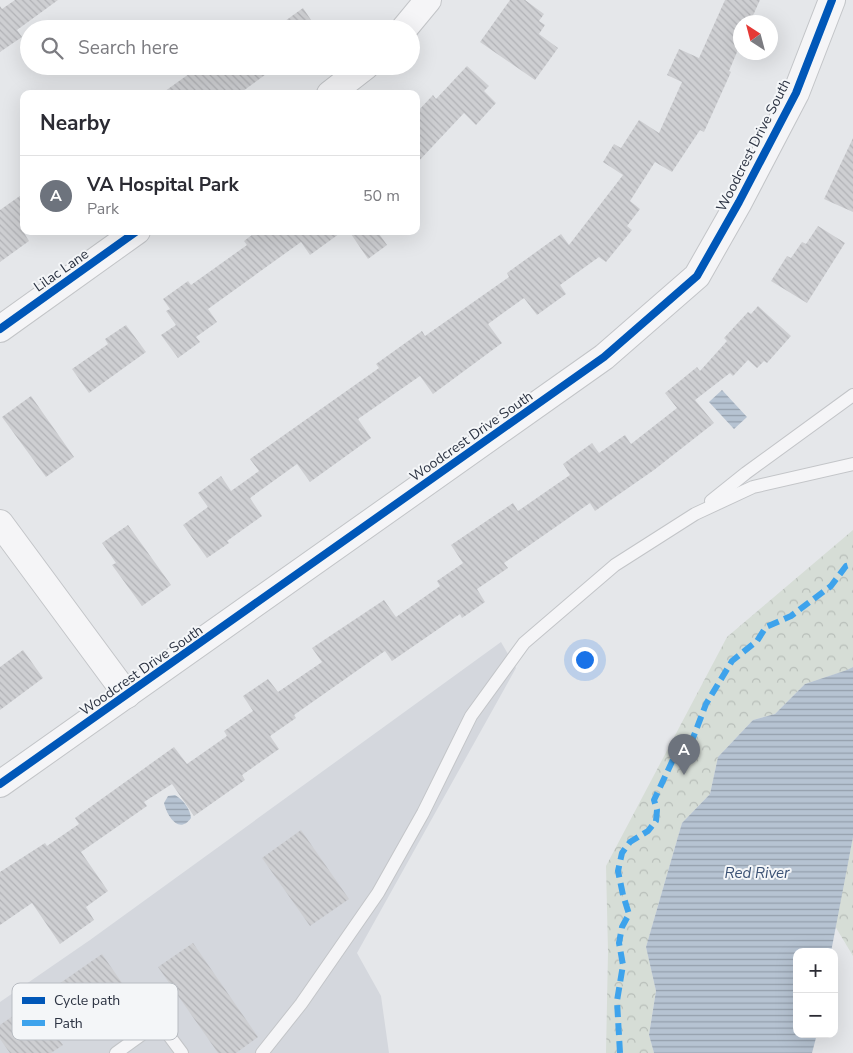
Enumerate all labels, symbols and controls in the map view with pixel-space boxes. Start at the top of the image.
north arrow [733,15,778,60]
search box [20,20,420,75]
icon: search [38,34,66,62]
text: Search here [78,35,179,61]
street label: Woodcrest Drive South [712,76,795,215]
text: Nearby [40,109,110,137]
text: VA Hospital Park [87,172,239,198]
text: A [50,185,62,207]
text: 50 m [363,185,400,207]
text: Park [87,198,119,220]
street label: Lilac Lane [30,245,93,296]
street label: Woodcrest Drive South [406,387,537,486]
street label: Woodcrest Drive South [76,621,207,720]
your location [572,647,598,673]
pin: A [668,734,700,775]
water label: Red River [725,863,790,883]
map controls [793,948,838,1038]
button: + [793,948,838,993]
legend [12,983,178,1040]
text: Cycle path [54,991,120,1010]
button: − [793,993,838,1038]
text: Path [54,1014,83,1033]

